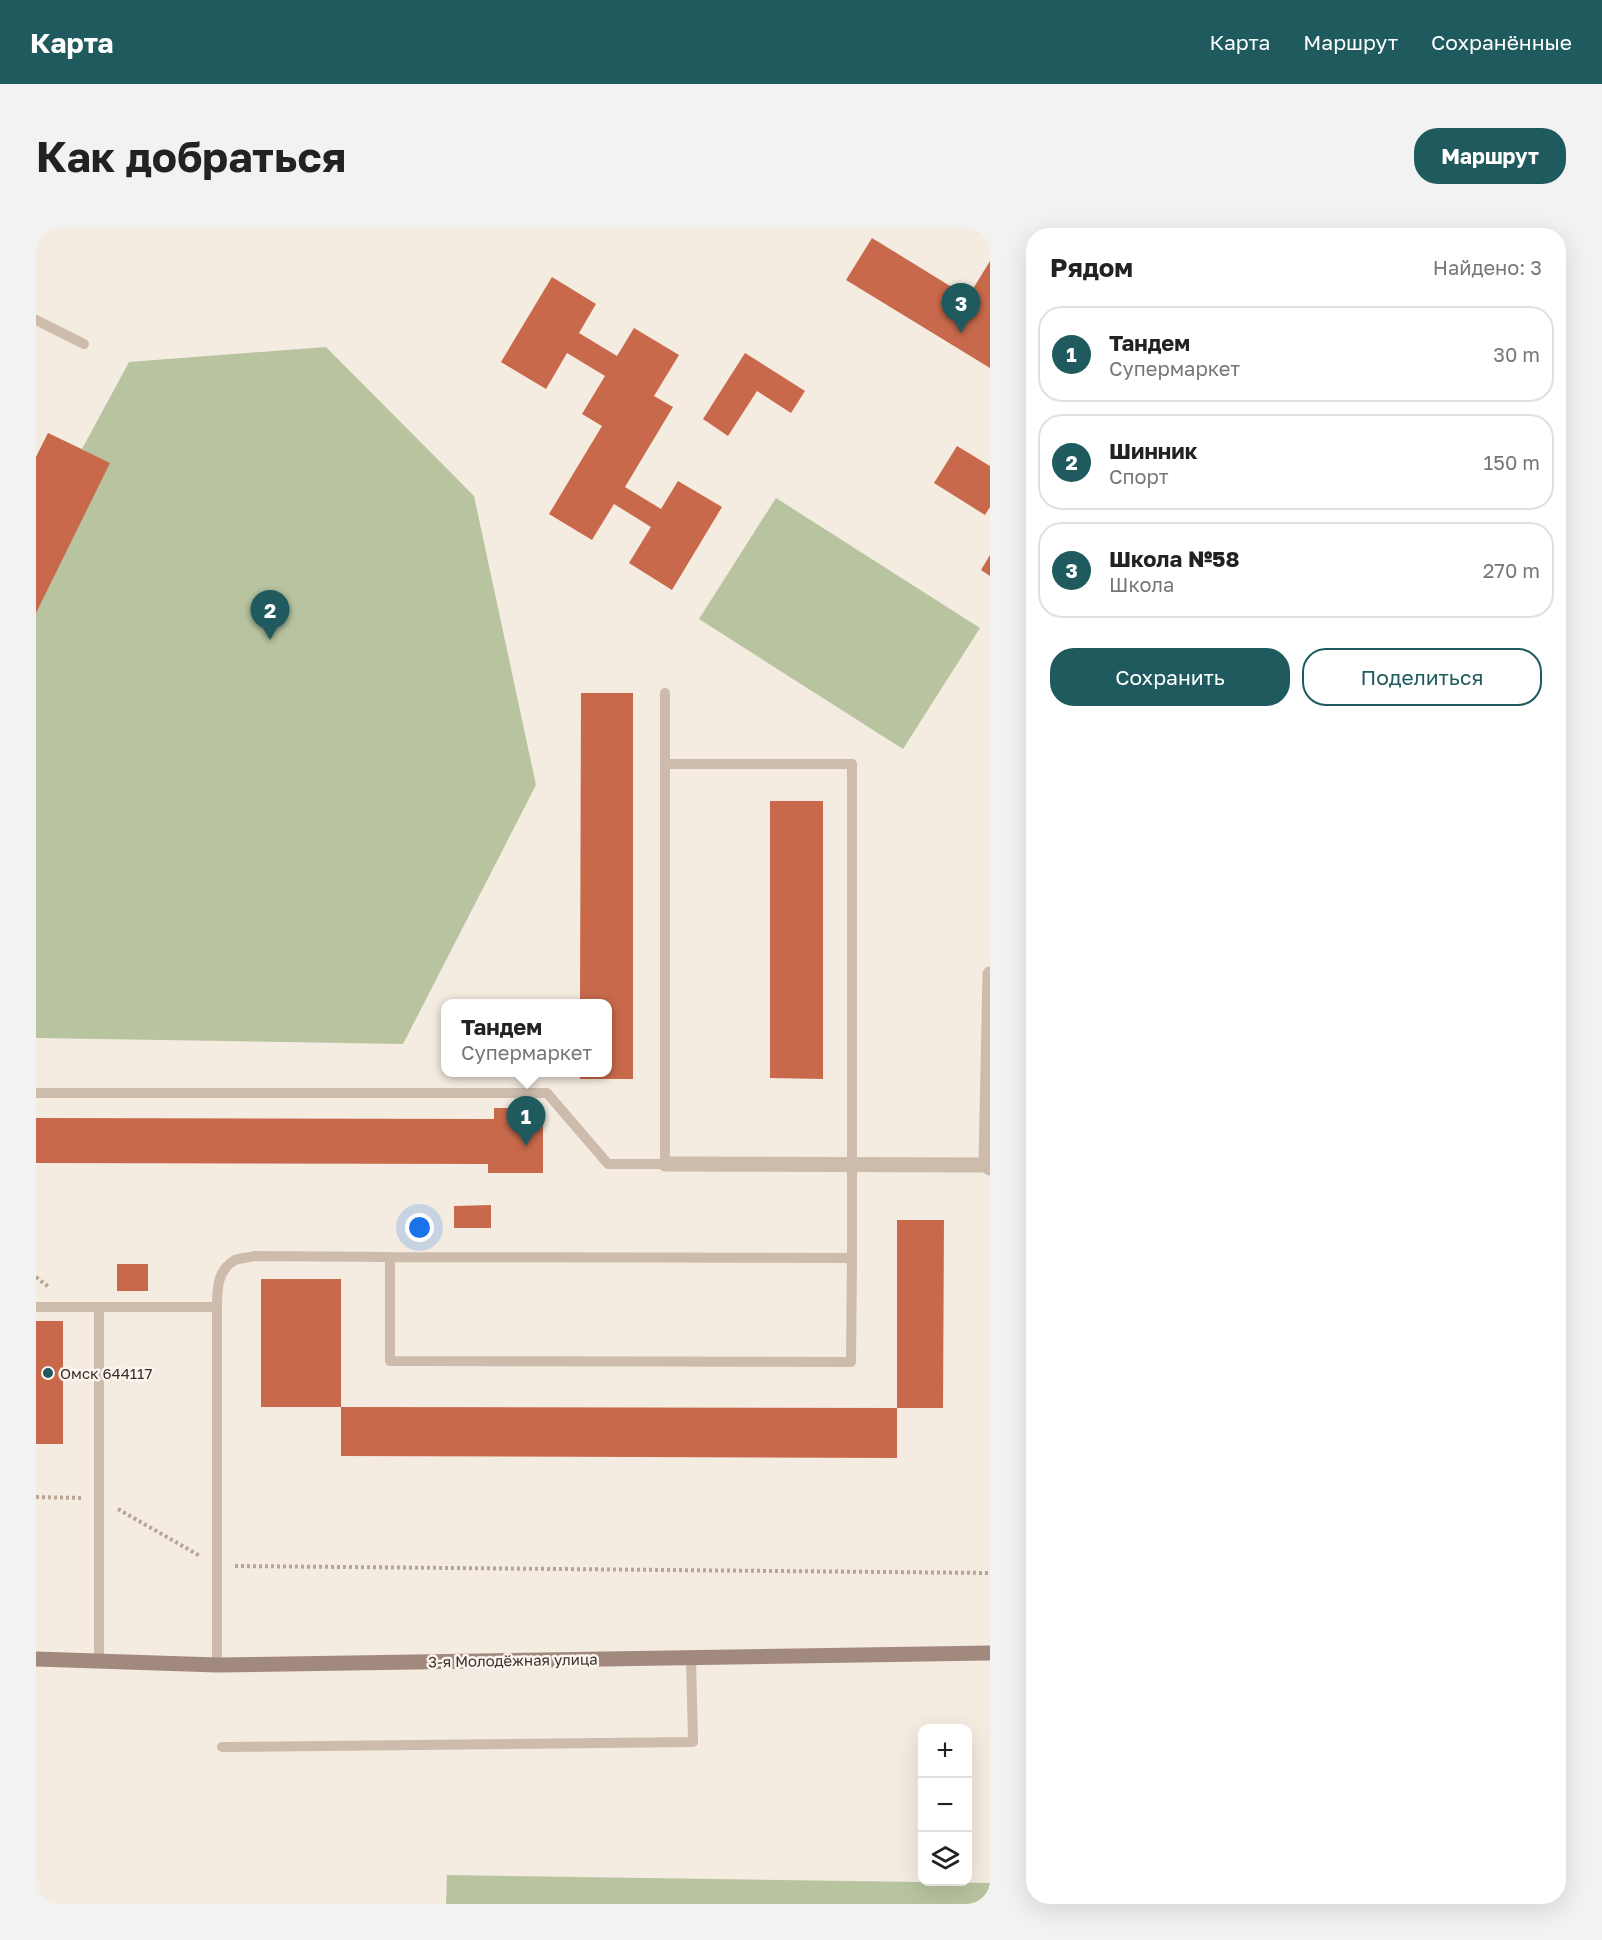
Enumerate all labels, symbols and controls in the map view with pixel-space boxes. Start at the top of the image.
text: Карта [30,26,114,59]
text: Карта [1209,29,1270,55]
text: Маршрут [1303,29,1398,55]
text: Сохранённые [1431,29,1572,55]
button: Маршрут [1414,128,1566,184]
text: Как добраться [36,131,346,181]
text: Рядом [1050,252,1133,283]
text: Найдено: 3 [1433,255,1542,279]
pin: 3 [942,284,980,333]
text: Тандем [1109,329,1190,356]
text: 1 [1066,342,1077,366]
text: 30 m [1493,342,1540,366]
text: Супермаркет [1109,356,1240,380]
text: Шинник [1109,437,1197,464]
text: 2 [1065,450,1078,474]
text: 150 m [1484,450,1540,474]
text: Спорт [1109,464,1169,488]
text: Школа №58 [1109,545,1240,572]
text: 3 [1065,558,1078,582]
text: 270 m [1483,558,1540,582]
text: Школа [1109,572,1174,596]
pin: 2 [250,590,290,640]
button: Сохранить [1050,648,1290,706]
button: Поделиться [1302,648,1542,706]
popup [441,999,612,1077]
text: Тандем [461,1013,542,1040]
text: Супермаркет [461,1040,592,1064]
pin: 1 [506,1096,546,1146]
your location [405,1213,434,1242]
place label: Омск 644117 [60,1364,152,1382]
marker: Омск 644117 [41,1366,55,1380]
street label: 3-я Молодёжная улица [428,1650,598,1670]
map controls [918,1724,972,1886]
button: + [918,1724,972,1778]
button: − [918,1778,972,1832]
button: layers [918,1832,972,1886]

